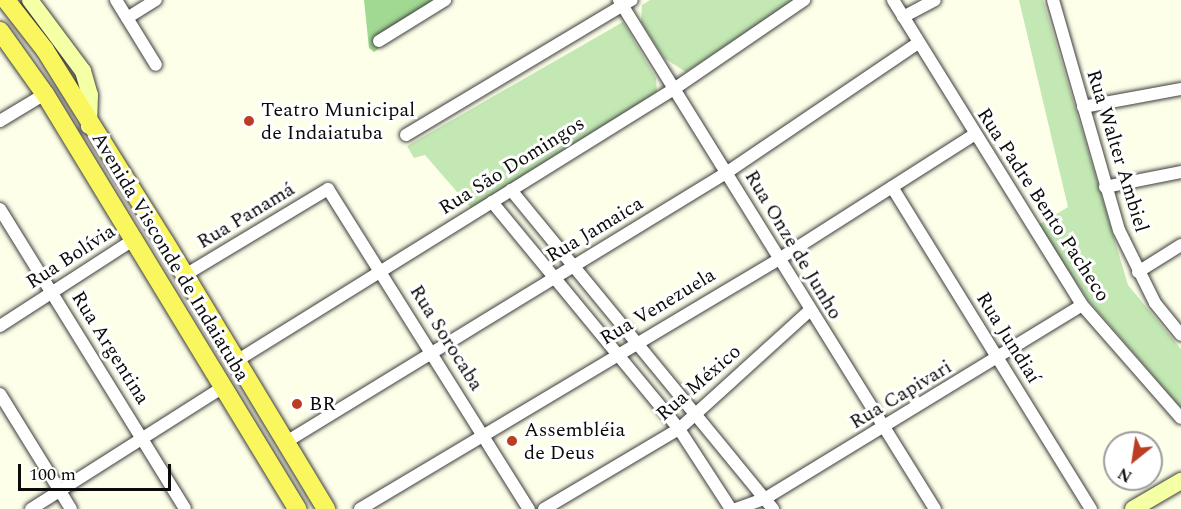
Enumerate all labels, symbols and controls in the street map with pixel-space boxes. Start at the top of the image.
street label: Rua Walter Ambiel [1081,67,1153,235]
place label: Teatro Municipal de Indaiatuba [261,98,415,145]
street label: Rua Padre Bento Pacheco [971,104,1115,306]
street label: Rua São Domingos [435,112,589,220]
marker: Teatro Municipal de Indaiatuba [242,114,256,128]
street label: Avenida Visconde de Indaiatuba [86,128,254,386]
street label: Rua Onze de Junho [739,166,847,324]
street label: Rua Panamá [193,178,299,254]
street label: Rua Jamaica [542,192,648,268]
street label: Rua Bolívia [22,219,120,295]
street label: Rua Venezuela [596,263,720,351]
street label: Rua Sorocaba [404,281,488,395]
street label: Rua Argentina [66,287,154,409]
street label: Rua Jundiaí [970,288,1046,388]
street label: Rua México [652,340,746,426]
street label: Rua Capivari [846,355,956,435]
place label: BR [309,392,335,416]
marker: BR [290,397,304,411]
place label: Assembléia de Deus [524,418,625,465]
north arrow [1103,431,1163,491]
marker: Assembléia de Deus [505,434,519,448]
scale bar [21,452,174,490]
text: 100 m [29,461,76,488]
text: N [1113,461,1137,489]

